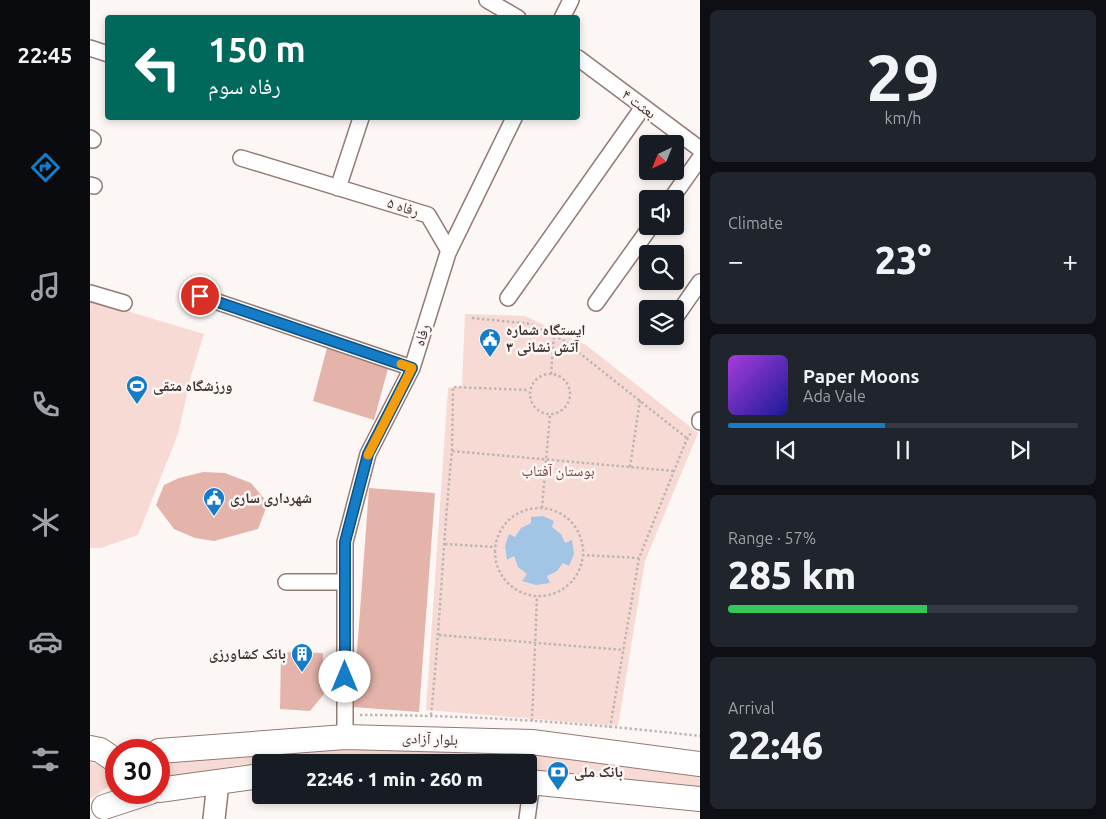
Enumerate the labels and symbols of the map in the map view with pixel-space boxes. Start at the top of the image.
street label: بعثت ۴ [619,85,660,122]
north arrow [639,135,684,180]
street label: رفاه ۵ [385,194,421,220]
pin [179,275,221,317]
place label: ایستگاه شماره ۳ آتش نشانی [506,321,586,356]
street label: رفاه [410,322,434,348]
public building icon: ایستگاه شماره ۳ آتش نشانی [478,327,502,358]
sports icon: ورزشگاه متقی [125,374,149,405]
place label: ورزشگاه متقی [153,377,233,395]
park label: بوستان آفتاب [521,462,595,481]
public building icon: شهرداری ساری [202,486,226,517]
place label: شهرداری ساری [230,489,312,507]
building icon: بانک کشاورزی [290,642,314,673]
place label: بانک کشاورزی [209,645,286,663]
position arrow [318,650,370,702]
street label: بلوار آزادی [402,729,458,750]
speed limit sign: 30 [105,739,170,804]
bank icon: بانک ملی [546,760,570,791]
place label: بانک ملی [574,763,623,781]

